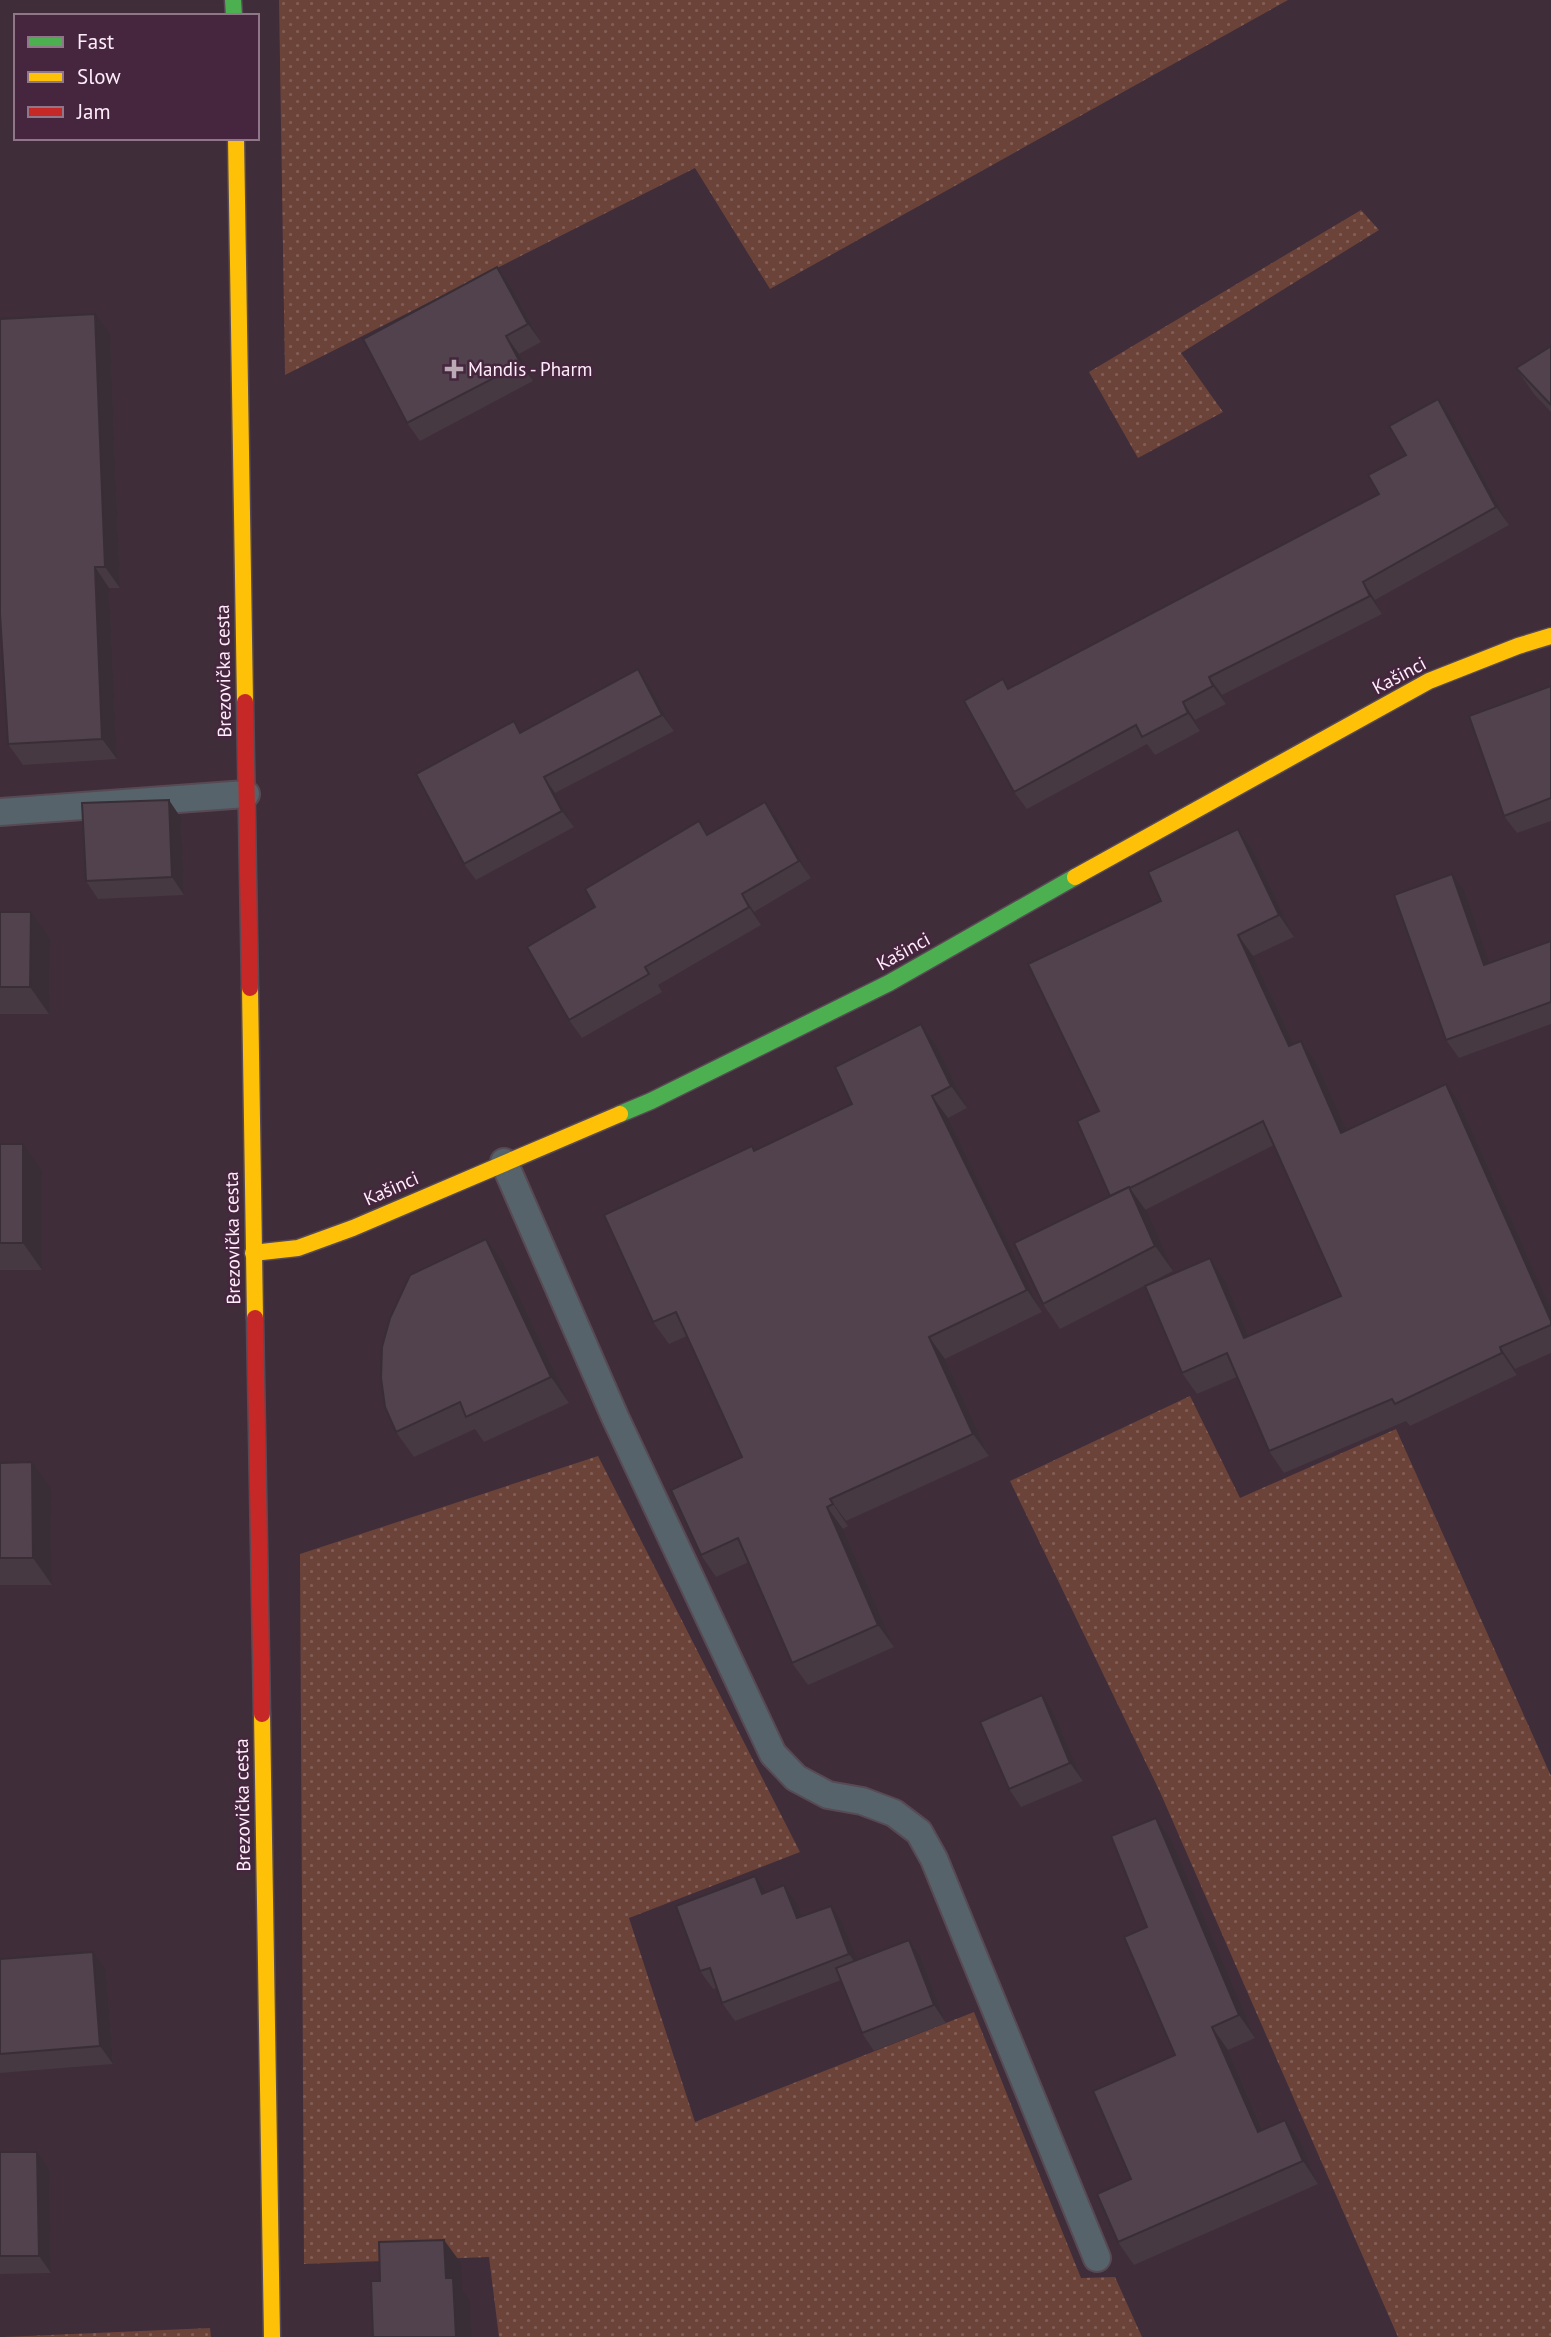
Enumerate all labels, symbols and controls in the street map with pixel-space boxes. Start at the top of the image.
legend [14,14,259,140]
text: Fast [77,28,114,55]
text: Slow [77,63,121,90]
text: Jam [76,98,111,125]
place label: Mandis - Pharm [468,357,592,381]
marker: Mandis - Pharm [446,361,462,377]
street label: Brezovička cesta [210,604,236,738]
street label: Kašinci [1368,651,1430,699]
street label: Kašinci [872,927,934,975]
street label: Kašinci [360,1165,422,1211]
street label: Brezovička cesta [219,1171,245,1305]
street label: Brezovička cesta [229,1738,255,1872]

